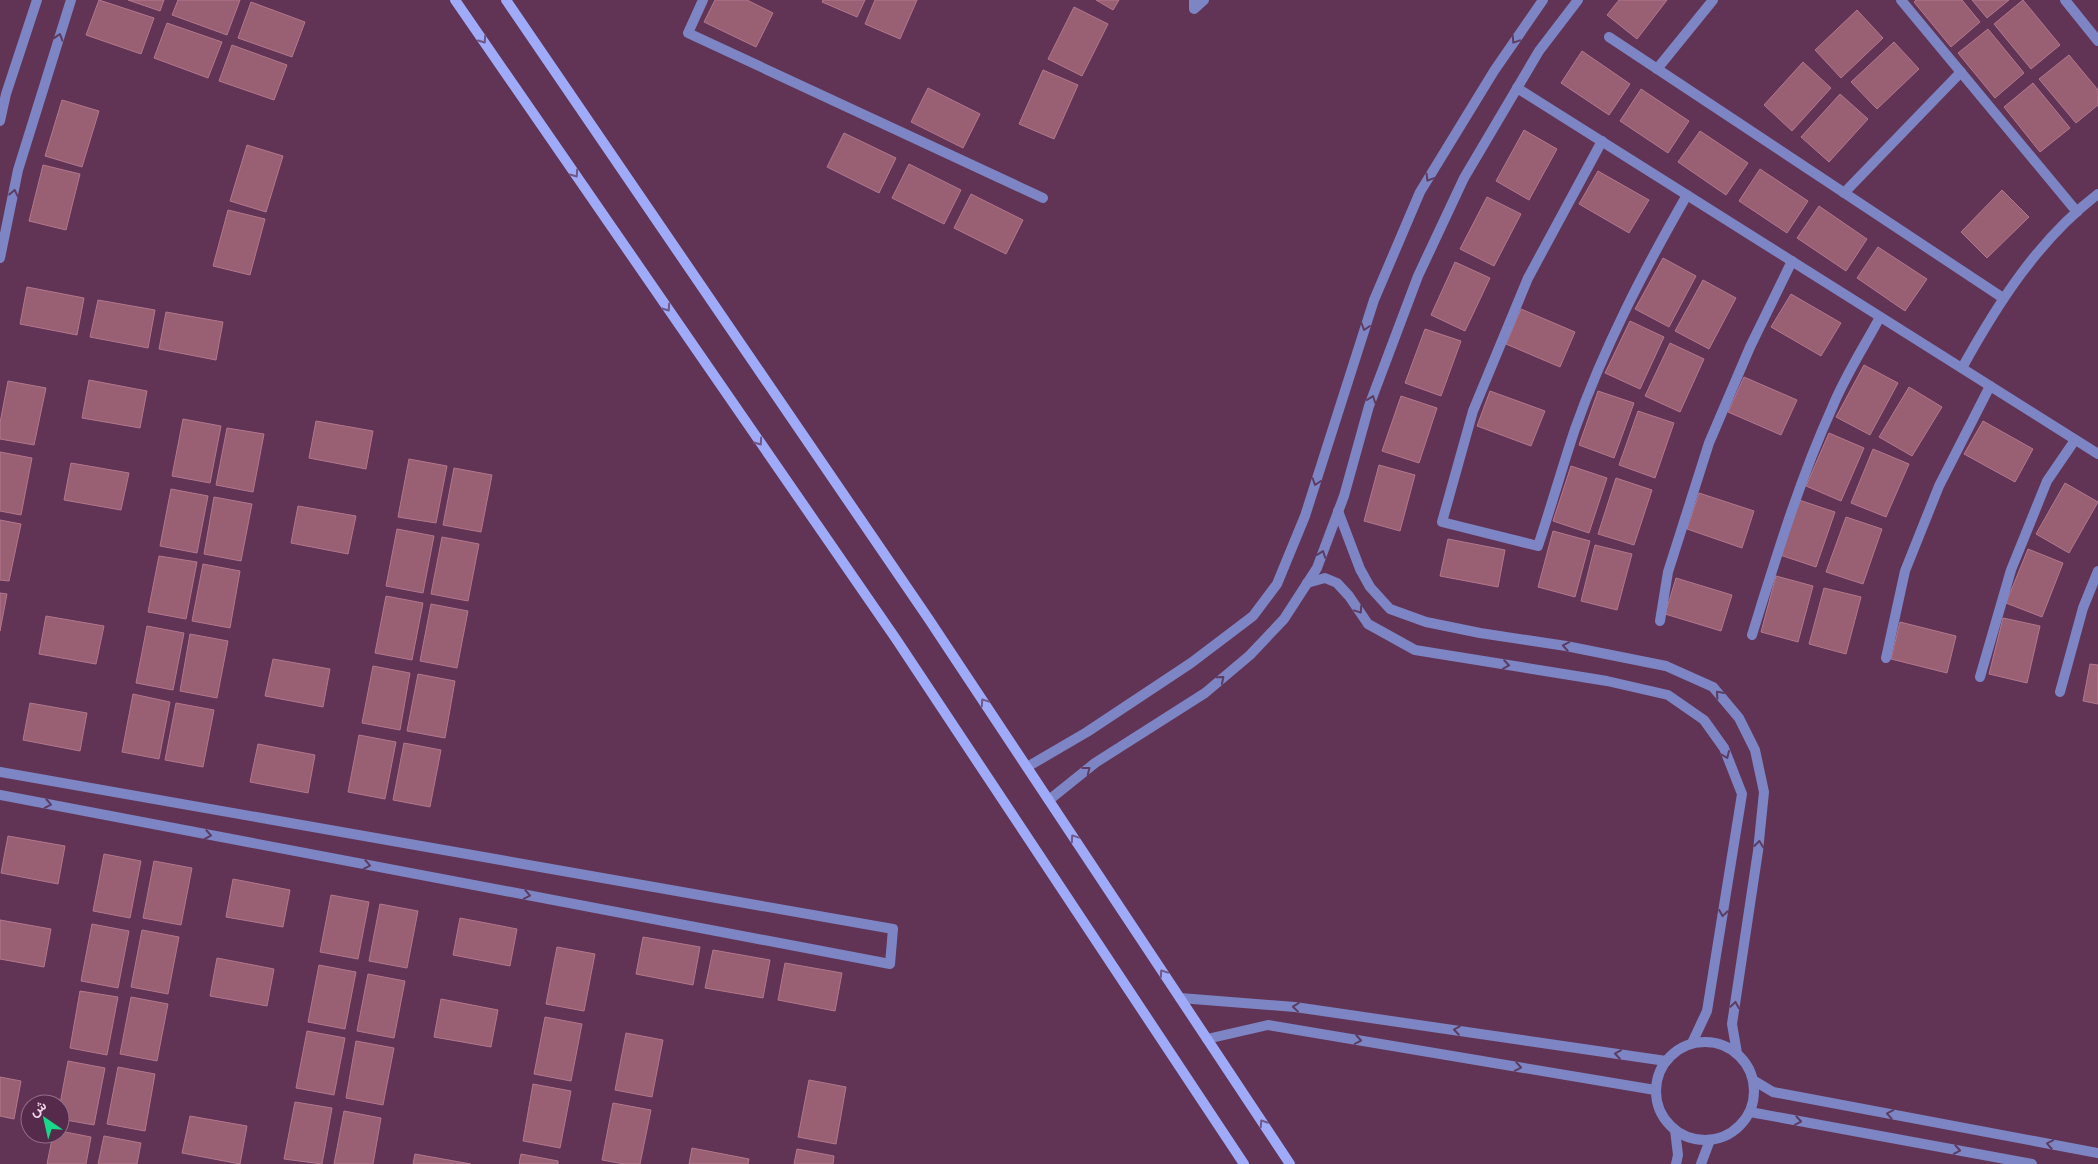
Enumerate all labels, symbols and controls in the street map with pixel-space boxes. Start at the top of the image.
one-way arrow [54,33,64,42]
one-way arrow [477,34,486,44]
one-way arrow [1512,34,1521,44]
one-way arrow [569,168,578,178]
one-way arrow [1426,172,1435,182]
one-way arrow [8,188,18,197]
one-way arrow [661,302,670,312]
one-way arrow [1361,322,1371,331]
one-way arrow [1366,396,1376,404]
one-way arrow [753,436,762,445]
one-way arrow [1312,477,1322,486]
one-way arrow [1316,550,1326,559]
one-way arrow [1353,604,1362,614]
one-way arrow [1562,642,1570,652]
one-way arrow [1501,660,1510,670]
one-way arrow [1216,675,1225,684]
one-way arrow [1715,691,1724,700]
one-way arrow [981,699,990,708]
one-way arrow [1720,750,1730,759]
one-way arrow [1081,767,1090,775]
one-way arrow [43,799,52,809]
one-way arrow [203,829,212,839]
one-way arrow [1071,834,1080,843]
one-way arrow [1753,840,1764,848]
one-way arrow [363,859,372,869]
one-way arrow [522,889,531,900]
one-way arrow [1718,908,1728,917]
one-way arrow [1160,969,1170,978]
one-way arrow [1729,1001,1740,1009]
one-way arrow [1292,1002,1300,1013]
one-way arrow [1452,1026,1461,1036]
one-way arrow [1354,1035,1362,1045]
one-way arrow [1613,1049,1622,1059]
one-way arrow [1514,1062,1523,1072]
north arrow [20,1094,70,1144]
text: ش [26,1096,52,1124]
one-way arrow [1886,1110,1895,1120]
one-way arrow [1793,1115,1802,1125]
one-way arrow [1260,1120,1269,1129]
one-way arrow [2046,1139,2054,1149]
one-way arrow [1953,1145,1962,1155]

